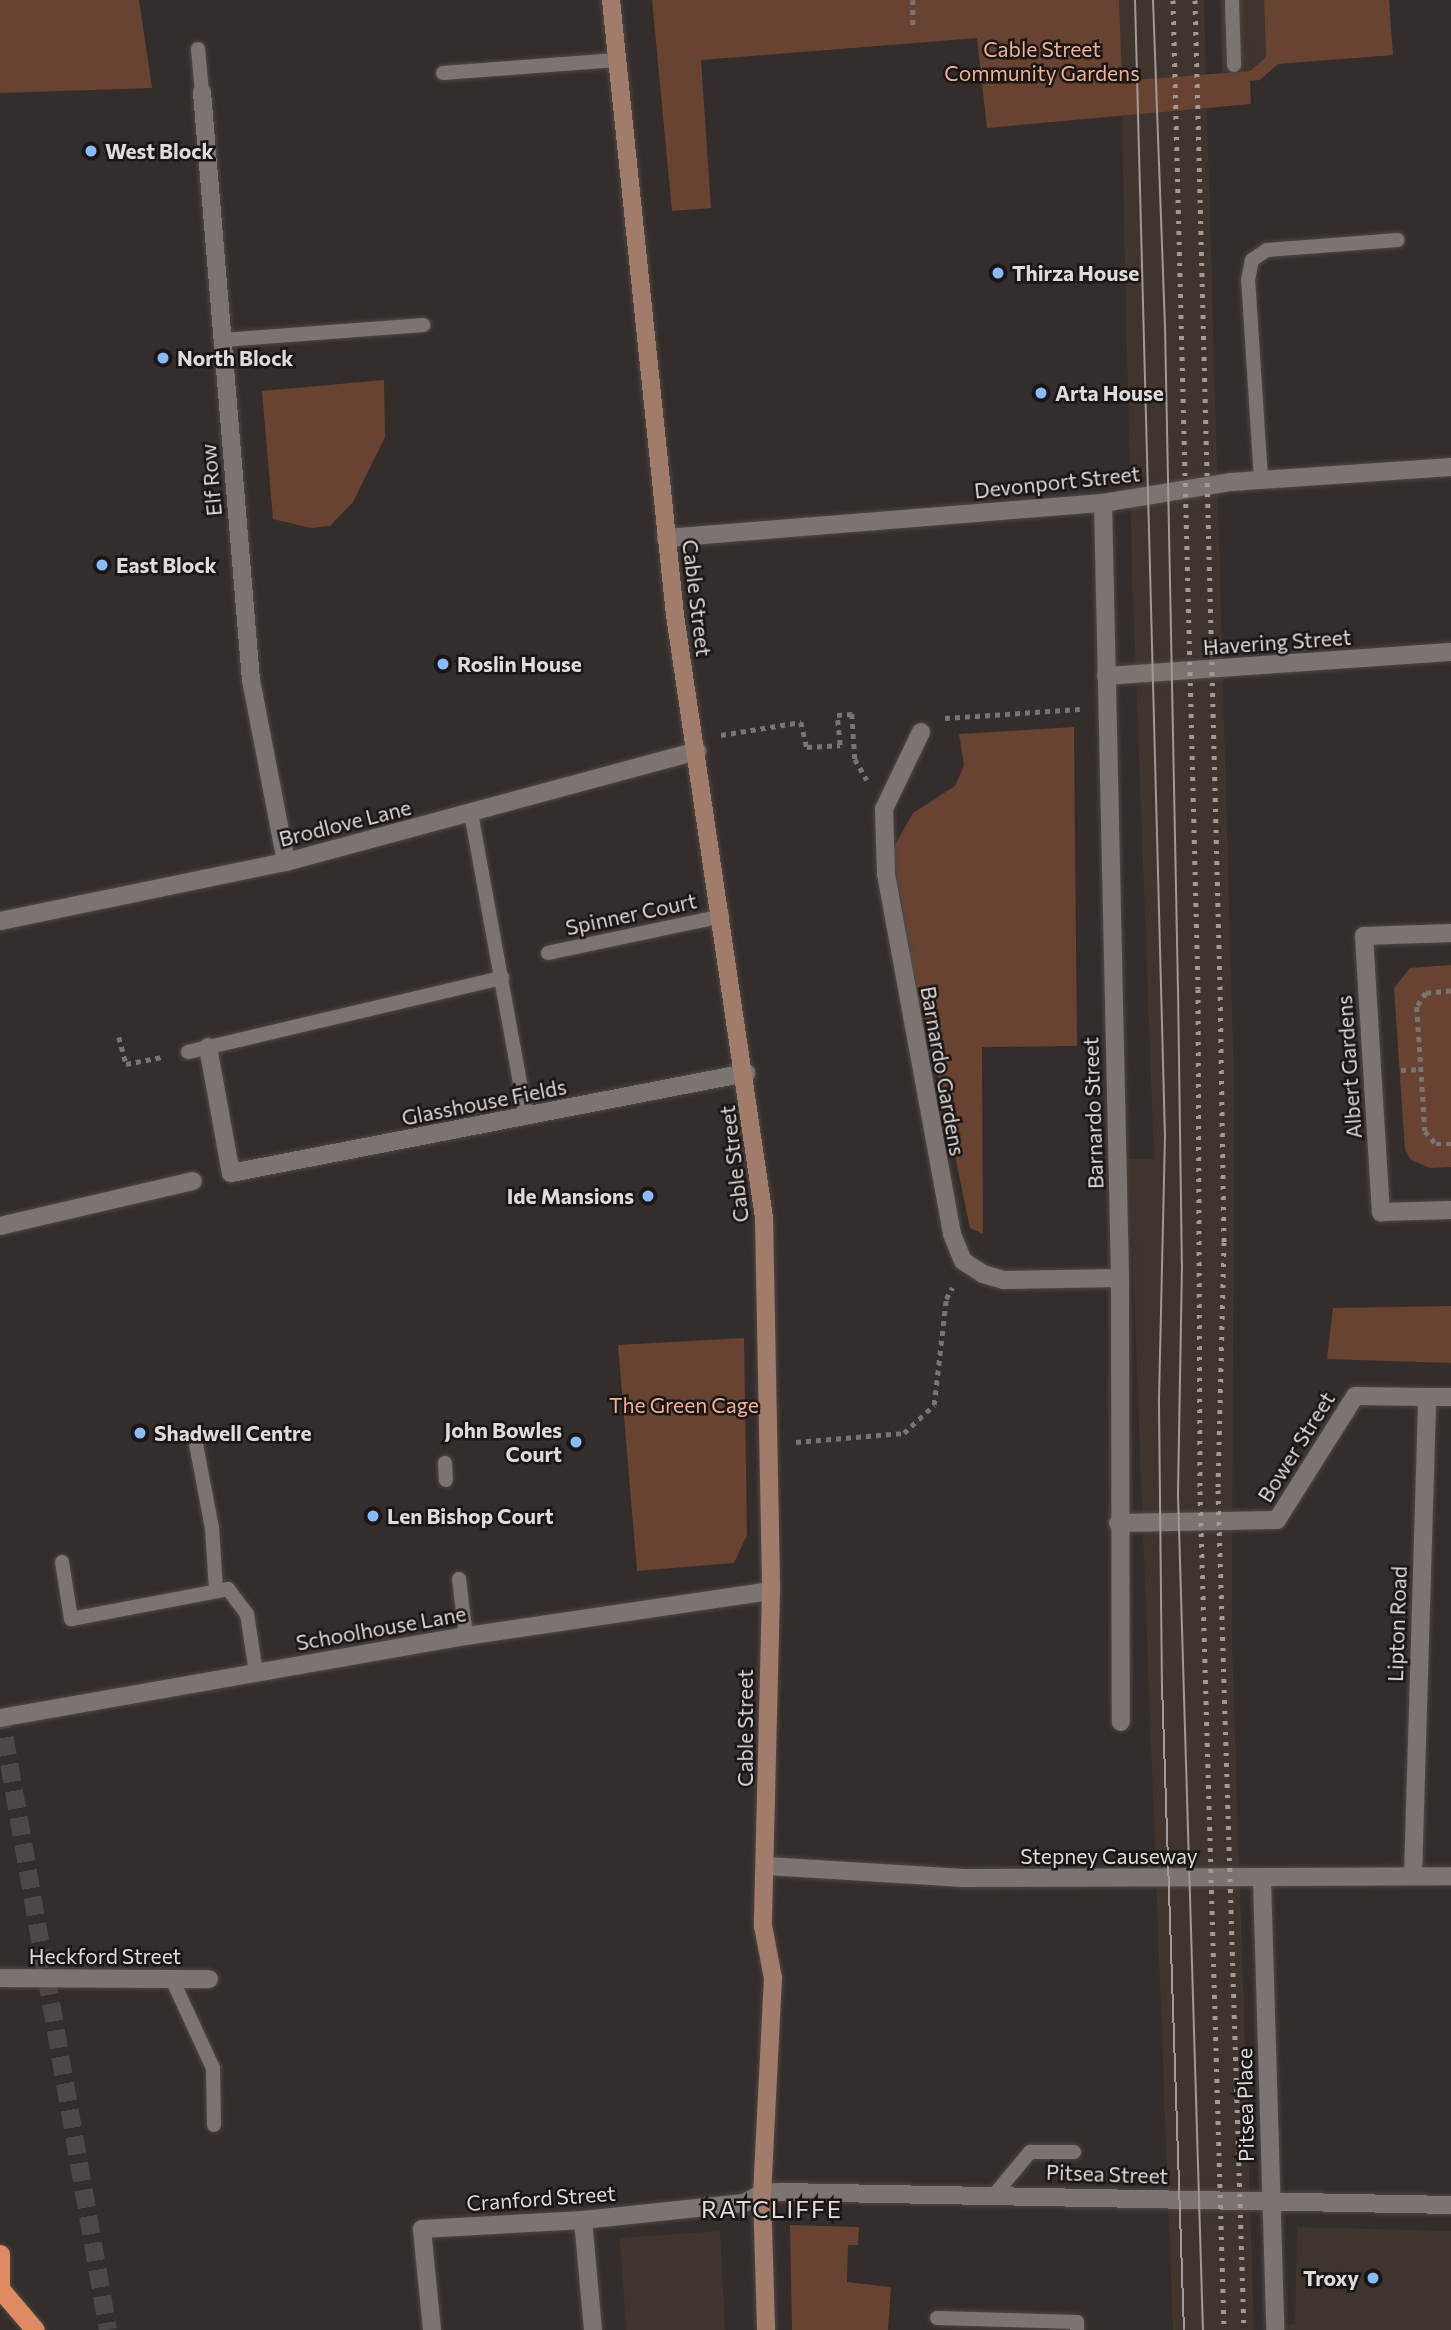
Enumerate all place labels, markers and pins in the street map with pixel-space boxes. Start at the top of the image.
place label: West Block [105,138,214,164]
marker: West Block [83,143,99,159]
place label: Thirza House [1012,260,1139,286]
marker: Thirza House [990,265,1006,281]
place label: North Block [177,345,293,371]
marker: North Block [155,350,171,366]
place label: Arta House [1055,380,1164,406]
marker: Arta House [1033,385,1049,401]
place label: East Block [116,552,217,578]
marker: East Block [94,557,110,573]
place label: Roslin House [457,651,582,677]
marker: Roslin House [435,656,451,672]
place label: Ide Mansions [507,1183,634,1209]
marker: Ide Mansions [640,1188,656,1204]
place label: John Bowles Court [444,1417,562,1467]
place label: Shadwell Centre [154,1420,311,1446]
marker: Shadwell Centre [132,1425,148,1441]
marker: John Bowles Court [568,1434,584,1450]
place label: Len Bishop Court [387,1503,553,1529]
marker: Len Bishop Court [365,1508,381,1524]
place label: Troxy [1303,2265,1359,2291]
marker: Troxy [1365,2270,1381,2286]

